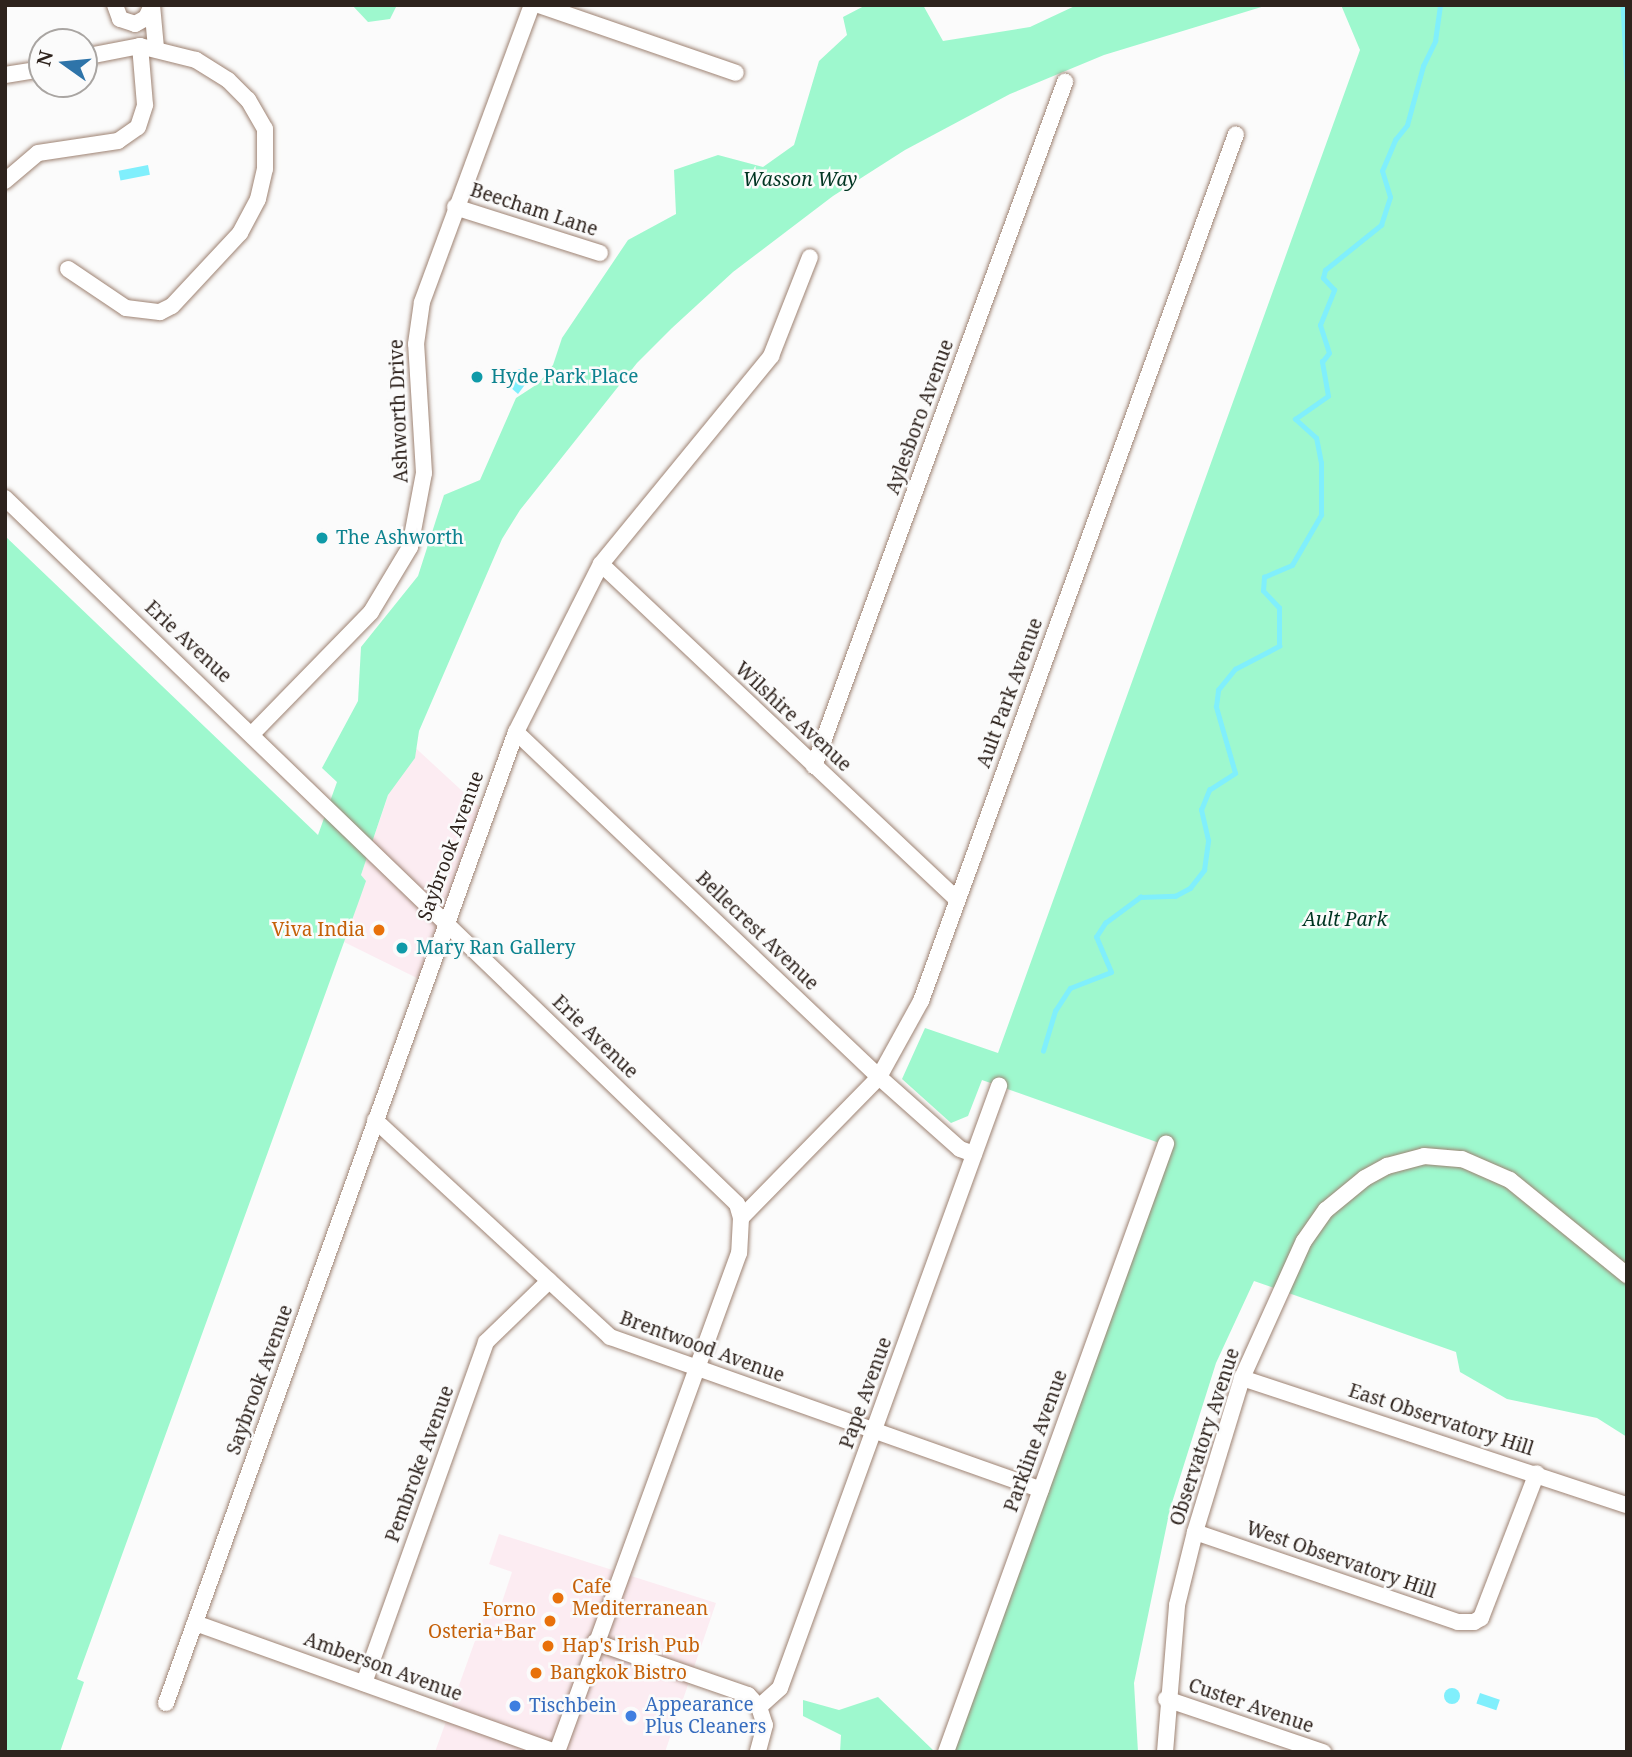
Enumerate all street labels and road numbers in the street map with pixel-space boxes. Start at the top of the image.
street label: Beecham Lane [467,179,601,241]
street label: Aylesboro Avenue [881,336,959,498]
street label: Ashworth Drive [385,339,413,483]
street label: Erie Avenue [140,596,236,688]
street label: Ault Park Avenue [972,615,1048,771]
street label: Wilshire Avenue [730,657,856,777]
street label: Saybrook Avenue [413,768,489,924]
street label: Bellecrest Avenue [691,867,823,995]
street label: Erie Avenue [548,991,642,1083]
street label: Saybrook Avenue [222,1302,298,1458]
street label: Brentwood Avenue [617,1307,787,1387]
street label: Pape Avenue [835,1334,897,1452]
street label: Observatory Avenue [1166,1345,1244,1529]
street label: Parkline Avenue [1000,1367,1072,1515]
street label: East Observatory Hill [1346,1379,1536,1461]
street label: Pembroke Avenue [381,1383,459,1545]
street label: West Observatory Hill [1243,1517,1439,1603]
street label: Amberson Avenue [301,1628,465,1706]
street label: Custer Avenue [1185,1674,1317,1738]

